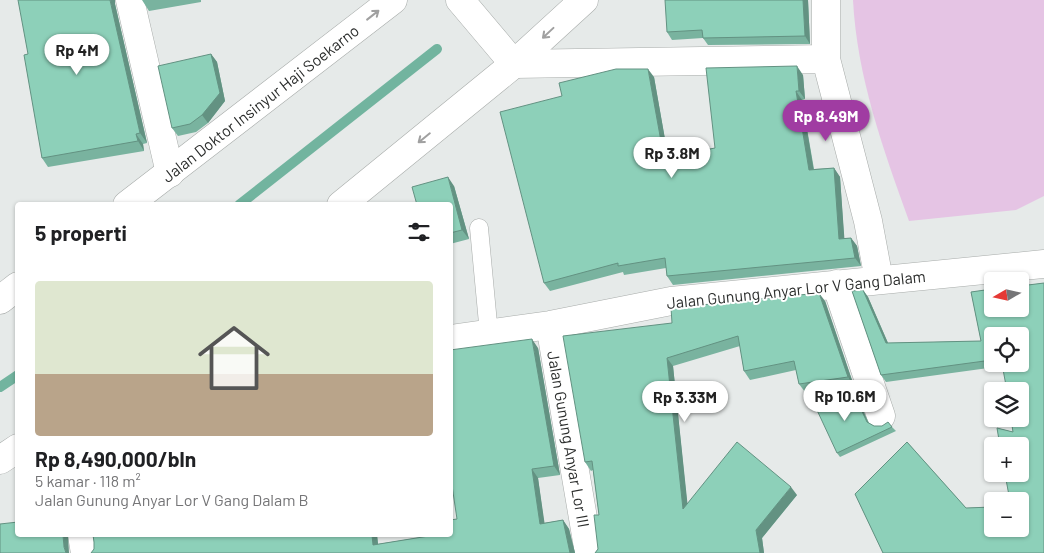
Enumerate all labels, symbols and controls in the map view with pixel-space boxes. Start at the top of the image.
one-way arrow [367,10,380,21]
street label: Jalan Doktor Insinyur Haji Soekarno [158,20,362,186]
one-way arrow [541,27,554,39]
pin: Rp 4M [42,34,112,76]
text: Rp 4M [55,40,99,59]
pin: Rp 8.49M [774,100,878,142]
text: Rp 8.49M [794,106,858,125]
one-way arrow [417,132,430,143]
pin: Rp 3.8M [626,136,718,179]
text: Rp 3.8M [644,143,700,162]
icon: filters [405,218,433,246]
text: 5 properti [35,220,127,245]
street label: Jalan Gunung Anyar Lor V Gang Dalam [666,266,926,312]
north arrow [984,272,1029,318]
map controls [984,272,1029,537]
icon: home [189,313,279,403]
button: locate [984,327,1029,372]
street label: Jalan Gunung Anyar Lor III [544,349,594,529]
pin: Rp 3.33M [633,380,737,423]
pin: Rp 10.6M [793,380,897,422]
button: layers [984,382,1029,427]
text: Rp 10.6M [814,386,876,405]
text: Rp 3.33M [653,387,717,406]
button: + [984,437,1029,482]
text: Rp 8,490,000/bln [35,446,196,471]
text: 5 kamar · 118 m² [35,471,141,490]
text: Jalan Gunung Anyar Lor V Gang Dalam B [35,490,309,509]
button: − [984,492,1029,537]

